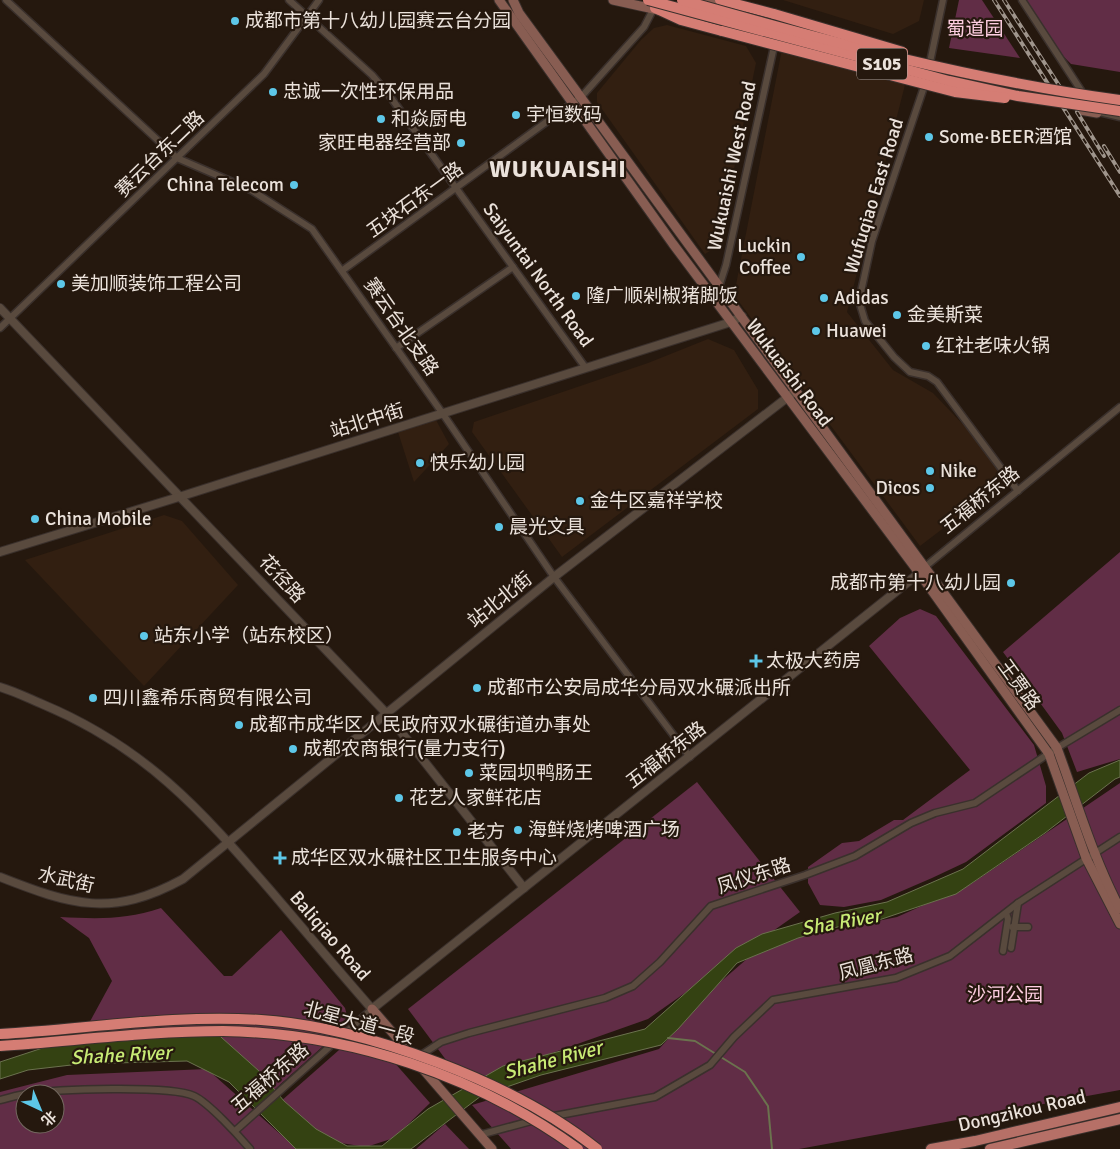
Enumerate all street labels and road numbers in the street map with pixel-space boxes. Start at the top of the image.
road number: S105 [857,49,907,80]
street label: Wukuaishi West Road [702,79,762,253]
street label: 赛云台东二路 [111,106,209,202]
street label: Wufuqiao East Road [839,115,909,277]
street label: 五块石东一路 [362,157,468,243]
street label: Saiyuntai North Road [478,198,598,352]
street label: 赛云台北支路 [358,273,444,381]
street label: Wukuaishi Road [741,314,837,432]
street label: 站北中街 [327,398,407,444]
street label: 五福桥东路 [936,461,1024,539]
street label: 花径路 [254,550,310,608]
street label: 站北北街 [463,567,537,633]
street label: 王贾路 [993,655,1045,715]
street label: 五福桥东路 [621,716,711,794]
street label: 凤仪东路 [714,853,794,899]
street label: 水武街 [36,862,96,898]
street label: Baliqiao Road [284,886,376,986]
street label: 凤凰东路 [836,943,916,985]
street label: 北星大道一段 [301,997,417,1049]
street label: 五福桥东路 [226,1038,314,1118]
street label: Dongzikou Road [956,1085,1088,1137]

